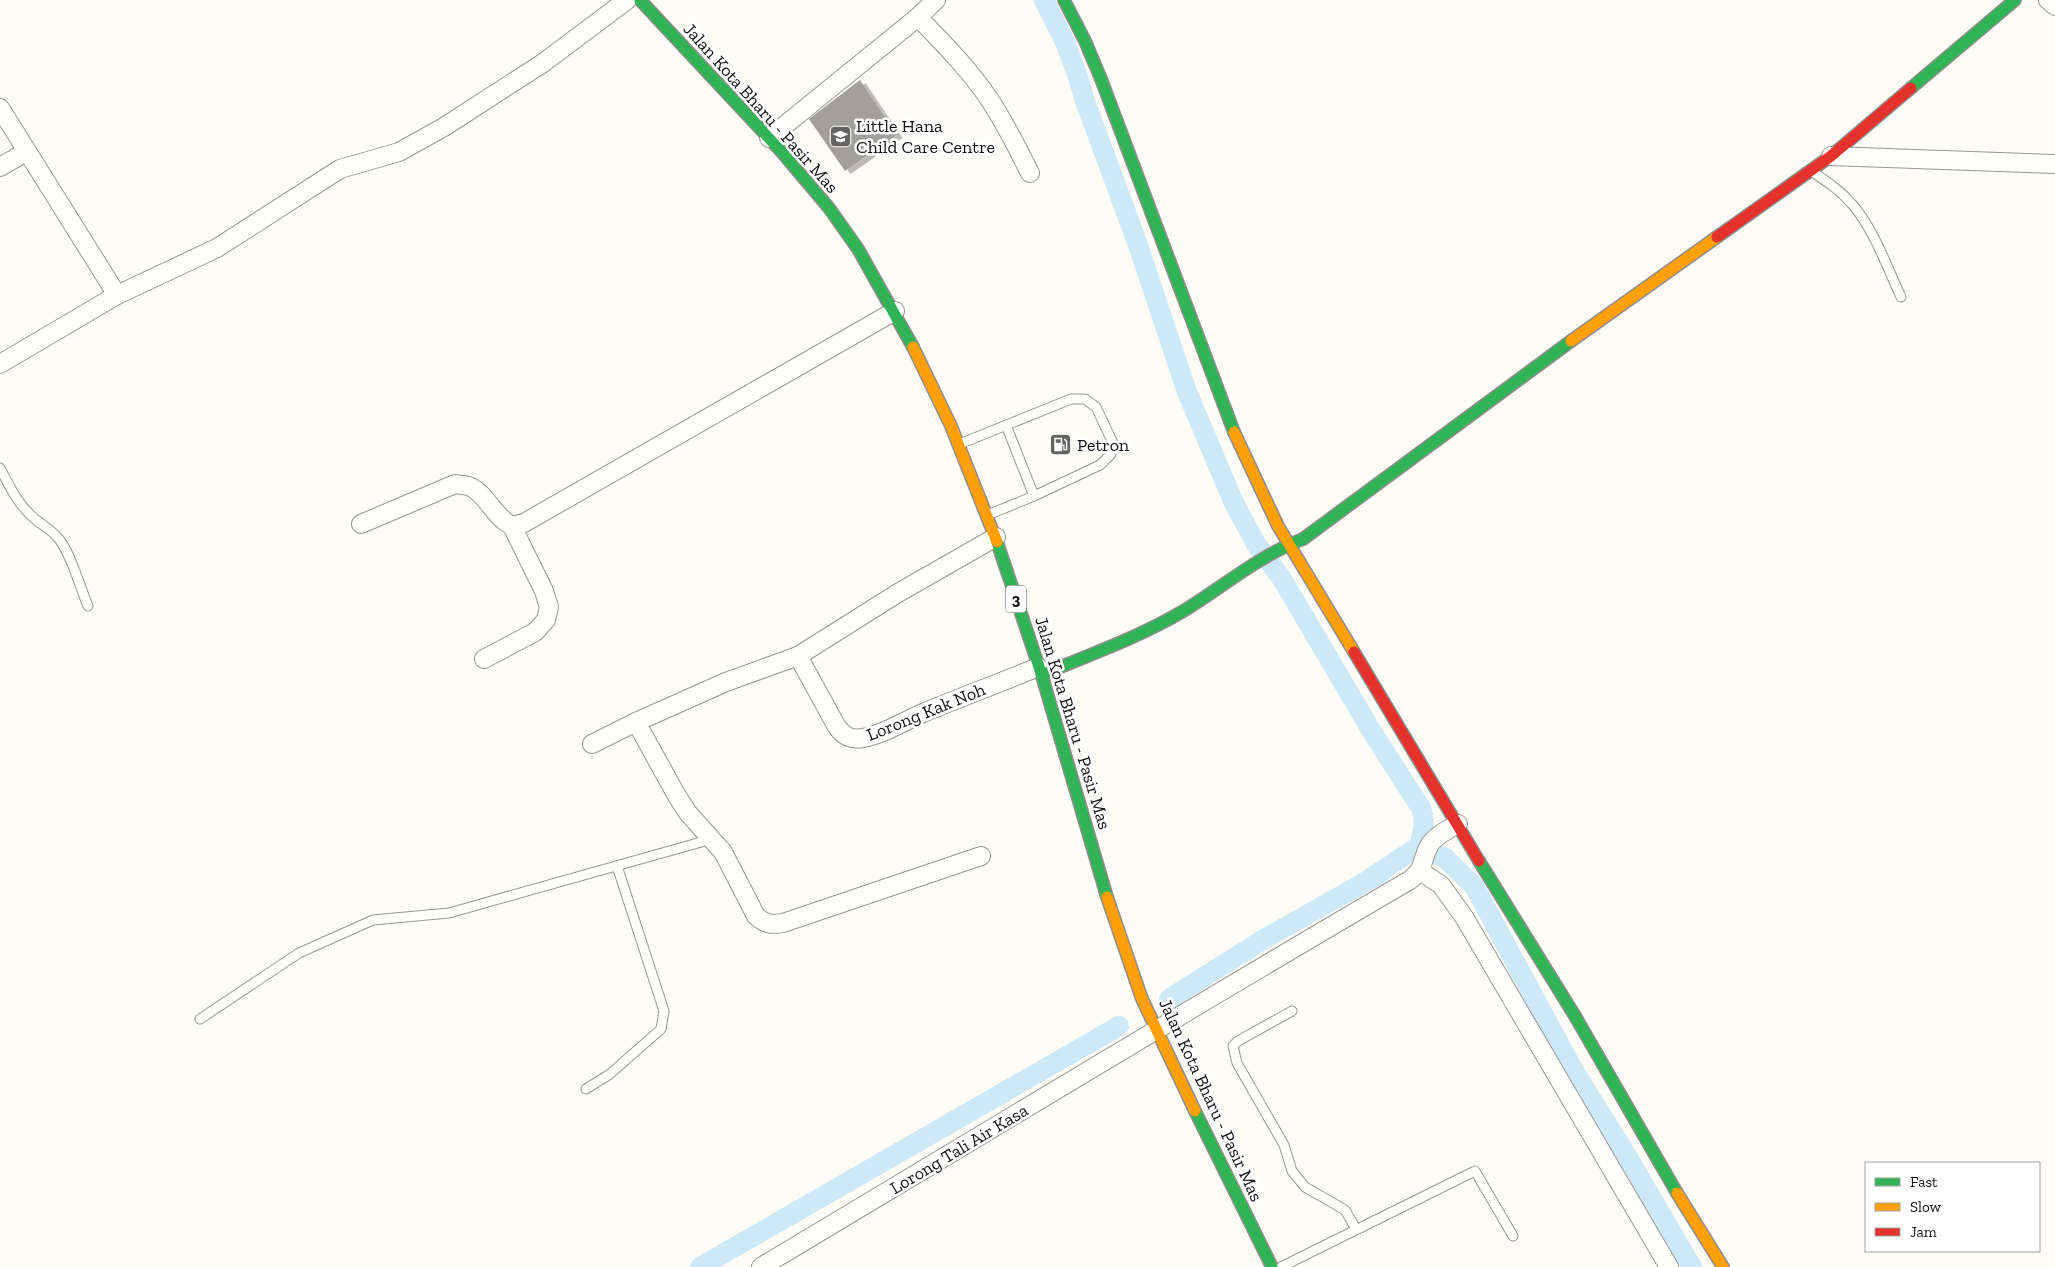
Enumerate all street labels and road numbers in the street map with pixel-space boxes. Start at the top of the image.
street label: Jalan Kota Bharu - Pasir Mas [679,18,843,198]
road number: 3 [1006,586,1026,612]
street label: Jalan Kota Bharu - Pasir Mas [1030,614,1116,832]
street label: Lorong Kak Noh [863,678,989,746]
street label: Jalan Kota Bharu - Pasir Mas [1154,995,1268,1205]
street label: Lorong Tali Air Kasa [886,1099,1032,1199]

